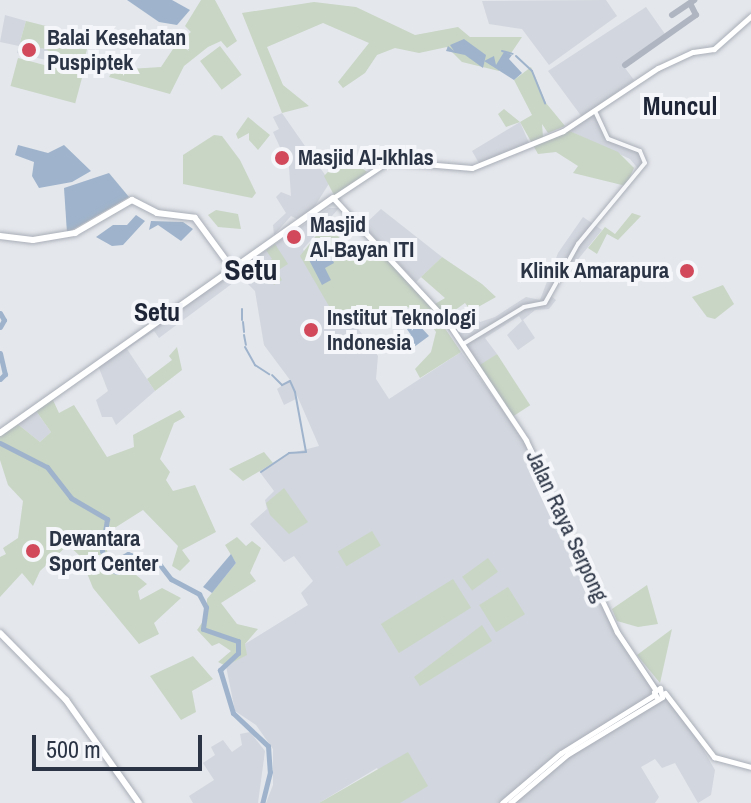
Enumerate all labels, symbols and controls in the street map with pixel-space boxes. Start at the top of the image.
place label: Balai Kesehatan Puspiptek [47,24,186,76]
marker: Balai Kesehatan Puspiptek [18,39,40,61]
district label: Muncul [643,90,717,122]
place label: Masjid Al-Ikhlas [298,145,434,171]
marker: Masjid Al-Ikhlas [273,149,291,167]
place label: Masjid Al-Bayan ITI [310,211,414,262]
marker: Masjid Al-Bayan ITI [285,228,303,246]
district label: Setu [224,251,278,287]
place label: Klinik Amarapura [520,258,669,284]
marker: Klinik Amarapura [676,260,698,282]
district label: Setu [134,296,180,328]
place label: Institut Teknologi Indonesia [327,304,476,356]
marker: Institut Teknologi Indonesia [302,321,320,339]
street label: Jalan Raya Serpong [520,446,614,606]
place label: Dewantara Sport Center [49,525,158,576]
marker: Dewantara Sport Center [24,542,42,560]
scale bar [36,719,206,769]
text: 500 m [46,733,101,765]

